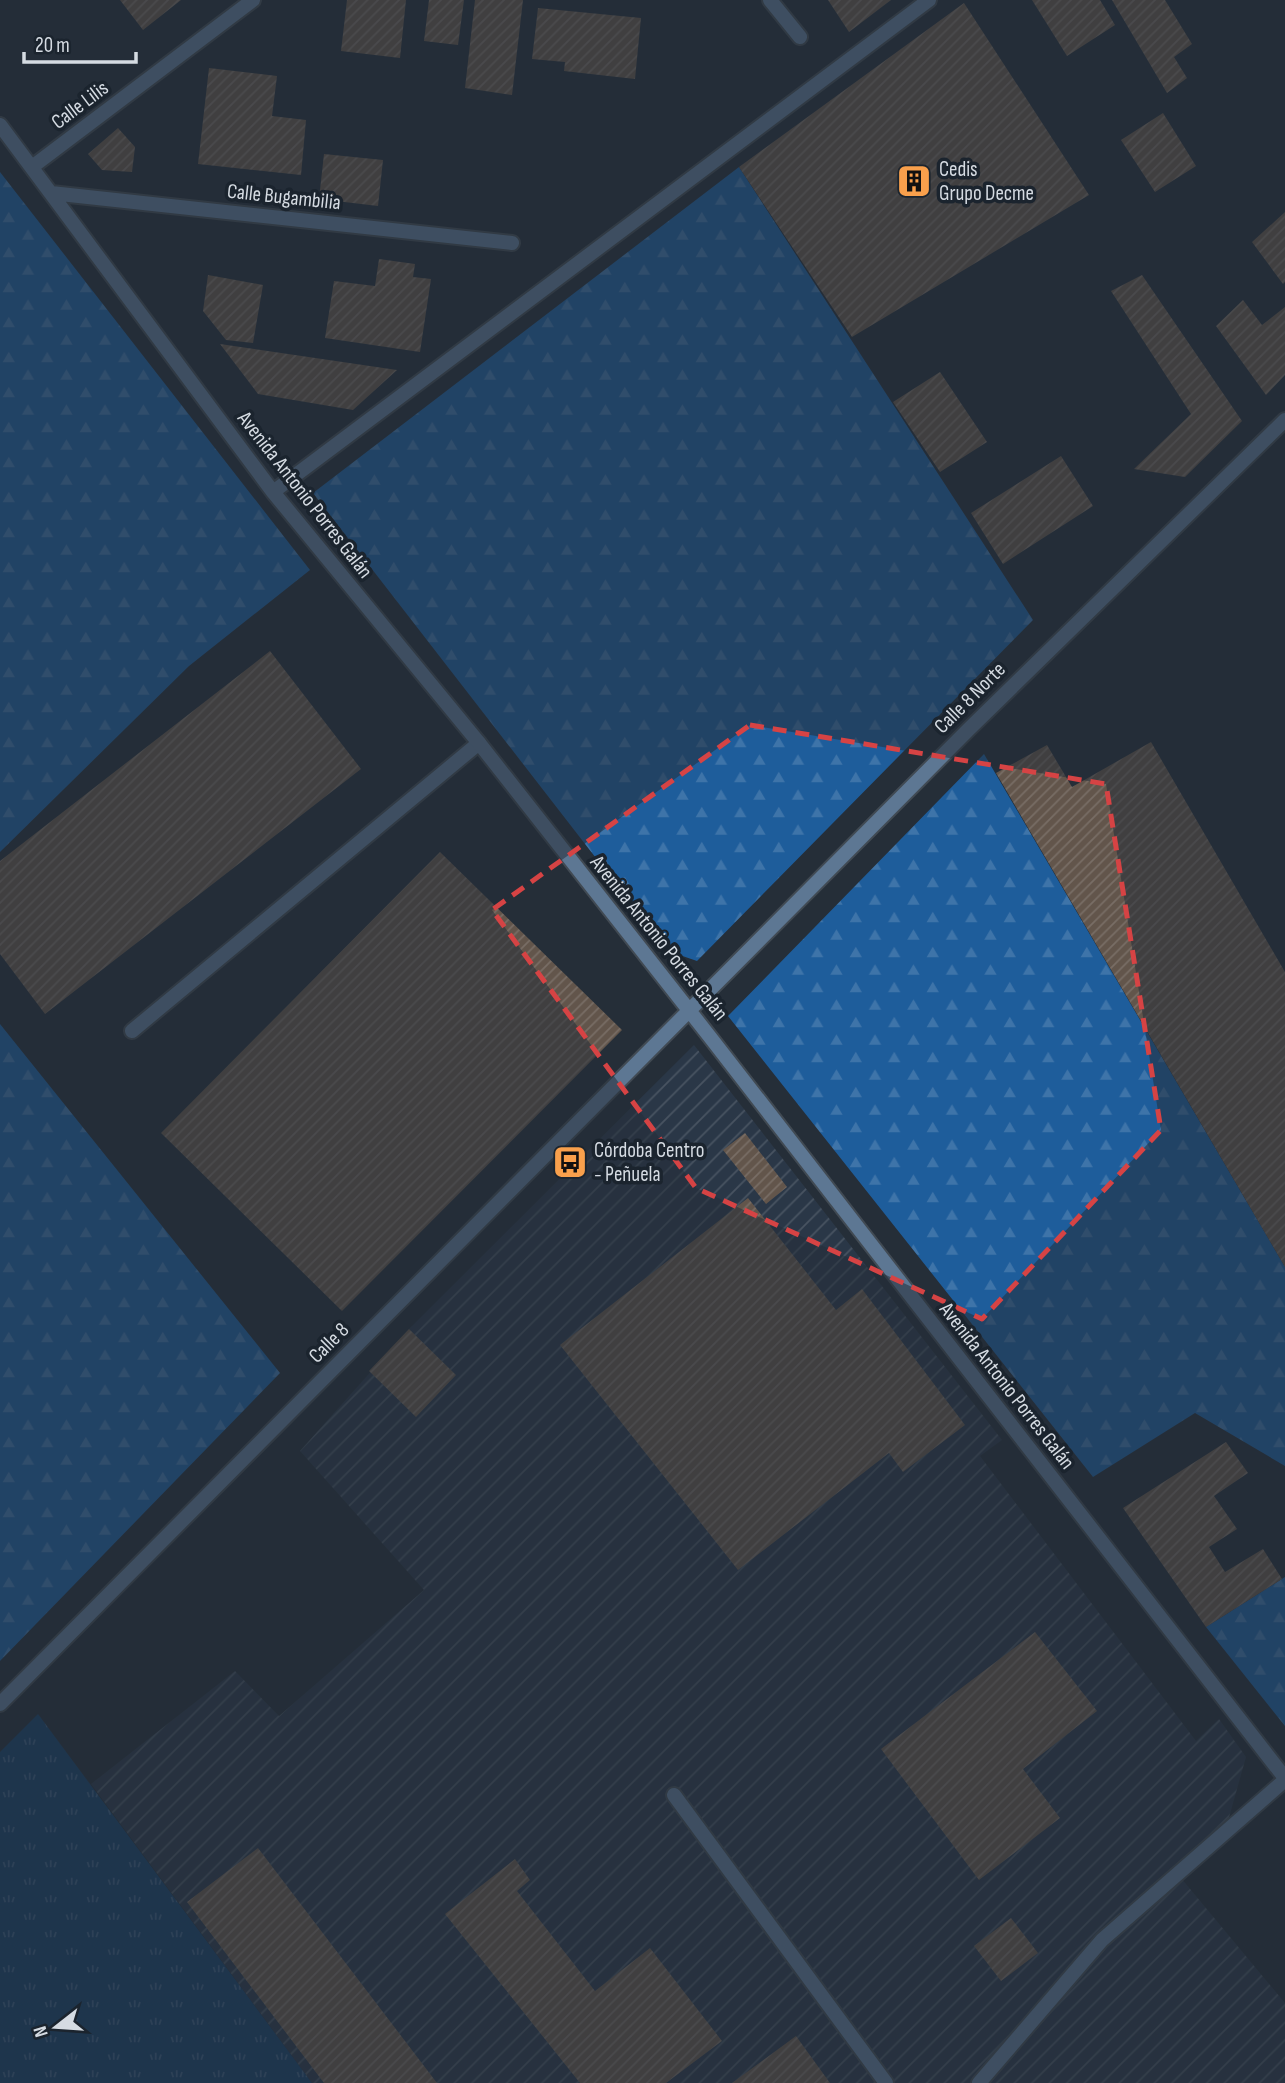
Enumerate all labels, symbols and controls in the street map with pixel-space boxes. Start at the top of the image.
scale bar [24,21,136,65]
text: 20 m [35,33,70,58]
street label: Calle Lilis [47,75,113,135]
place label: Cedis Grupo Decme [939,157,1034,206]
building icon: Cedis Grupo Decme [895,162,933,200]
street label: Calle Bugambilia [226,179,342,215]
street label: Avenida Antonio Porres Galán [232,406,378,583]
street label: Calle 8 Norte [929,657,1011,739]
street label: Avenida Antonio Porres Galán [584,850,733,1025]
place label: Córdoba Centro - Peñuela [594,1138,704,1187]
bus stop icon: Córdoba Centro - Peñuela [551,1143,589,1181]
street label: Avenida Antonio Porres Galán [934,1297,1080,1474]
street label: Calle 8 [304,1318,354,1368]
north arrow [21,1992,91,2062]
text: N [29,2023,54,2040]

